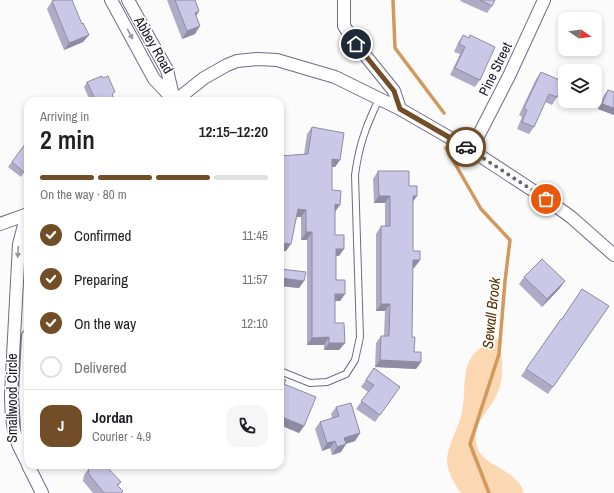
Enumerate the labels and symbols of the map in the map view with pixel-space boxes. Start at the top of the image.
street label: Abbey Road [130,12,178,77]
north arrow [558,12,602,56]
pin [339,27,373,61]
one-way arrow [126,28,133,40]
street label: Pine Street [474,39,516,99]
courier [446,127,486,167]
pin [529,182,563,216]
one-way arrow [15,246,22,258]
water label: Sewall Brook [477,275,505,350]
street label: Smallwood Circle [3,353,21,443]

